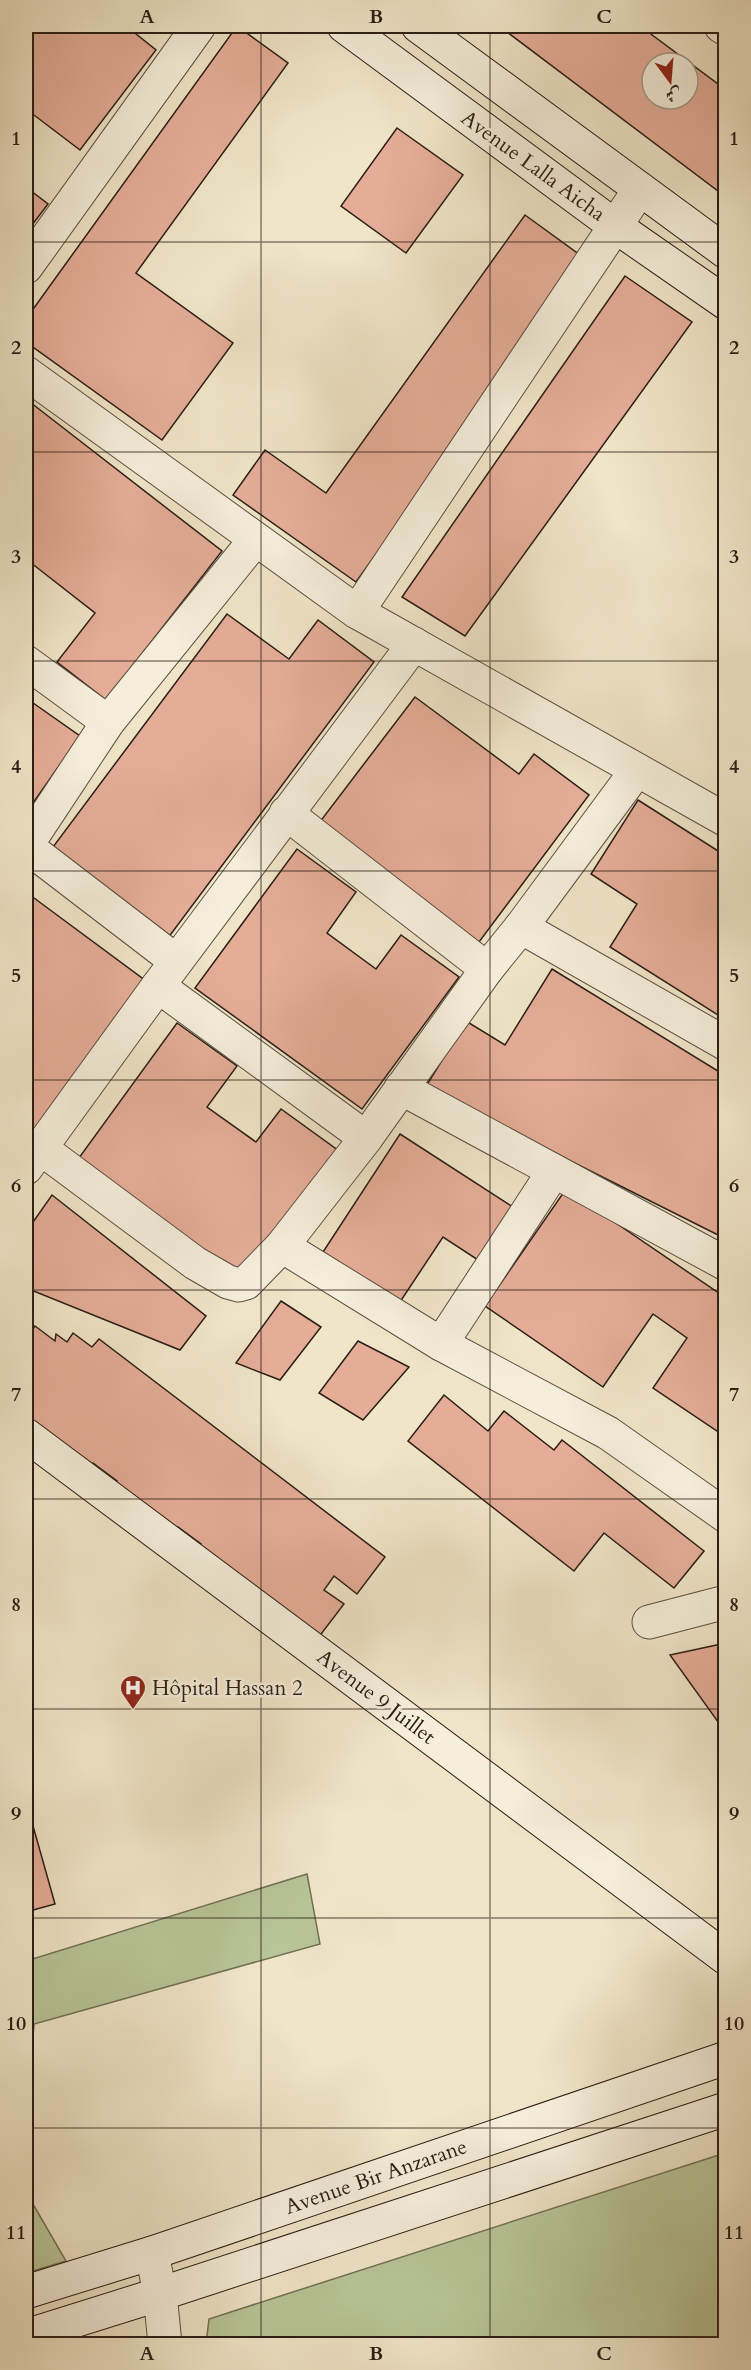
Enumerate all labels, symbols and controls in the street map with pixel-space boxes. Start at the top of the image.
text: A [139,3,155,30]
text: B [369,3,383,30]
text: C [596,3,612,30]
north arrow [640,51,700,111]
text: ش [663,82,685,107]
street label: Avenue Lalla Aicha [455,104,611,228]
text: 1 [11,125,21,152]
text: 1 [729,125,739,152]
text: 2 [11,334,21,361]
text: 2 [729,334,739,361]
text: 3 [11,543,21,570]
text: 3 [729,543,739,570]
text: 4 [11,753,21,780]
text: 4 [729,753,739,780]
text: 5 [11,962,21,989]
text: 5 [729,962,739,989]
text: 6 [11,1172,21,1199]
text: 6 [729,1172,739,1199]
text: 7 [11,1381,21,1408]
text: 7 [729,1381,739,1408]
text: 8 [11,1591,21,1618]
text: 8 [729,1591,739,1618]
street label: Avenue 9 Juillet [311,1643,442,1751]
hospital icon: Hôpital Hassan 2 [118,1673,148,1711]
place label: Hôpital Hassan 2 [152,1674,303,1703]
text: 9 [11,1800,21,1827]
text: 9 [729,1800,739,1827]
text: 10 [6,2010,26,2037]
text: 10 [724,2010,744,2037]
street label: Avenue Bir Anzarane [281,2132,471,2222]
text: 11 [6,2219,26,2246]
text: 11 [724,2219,744,2246]
text: A [139,2340,155,2367]
text: B [369,2340,383,2367]
text: C [596,2340,612,2367]

